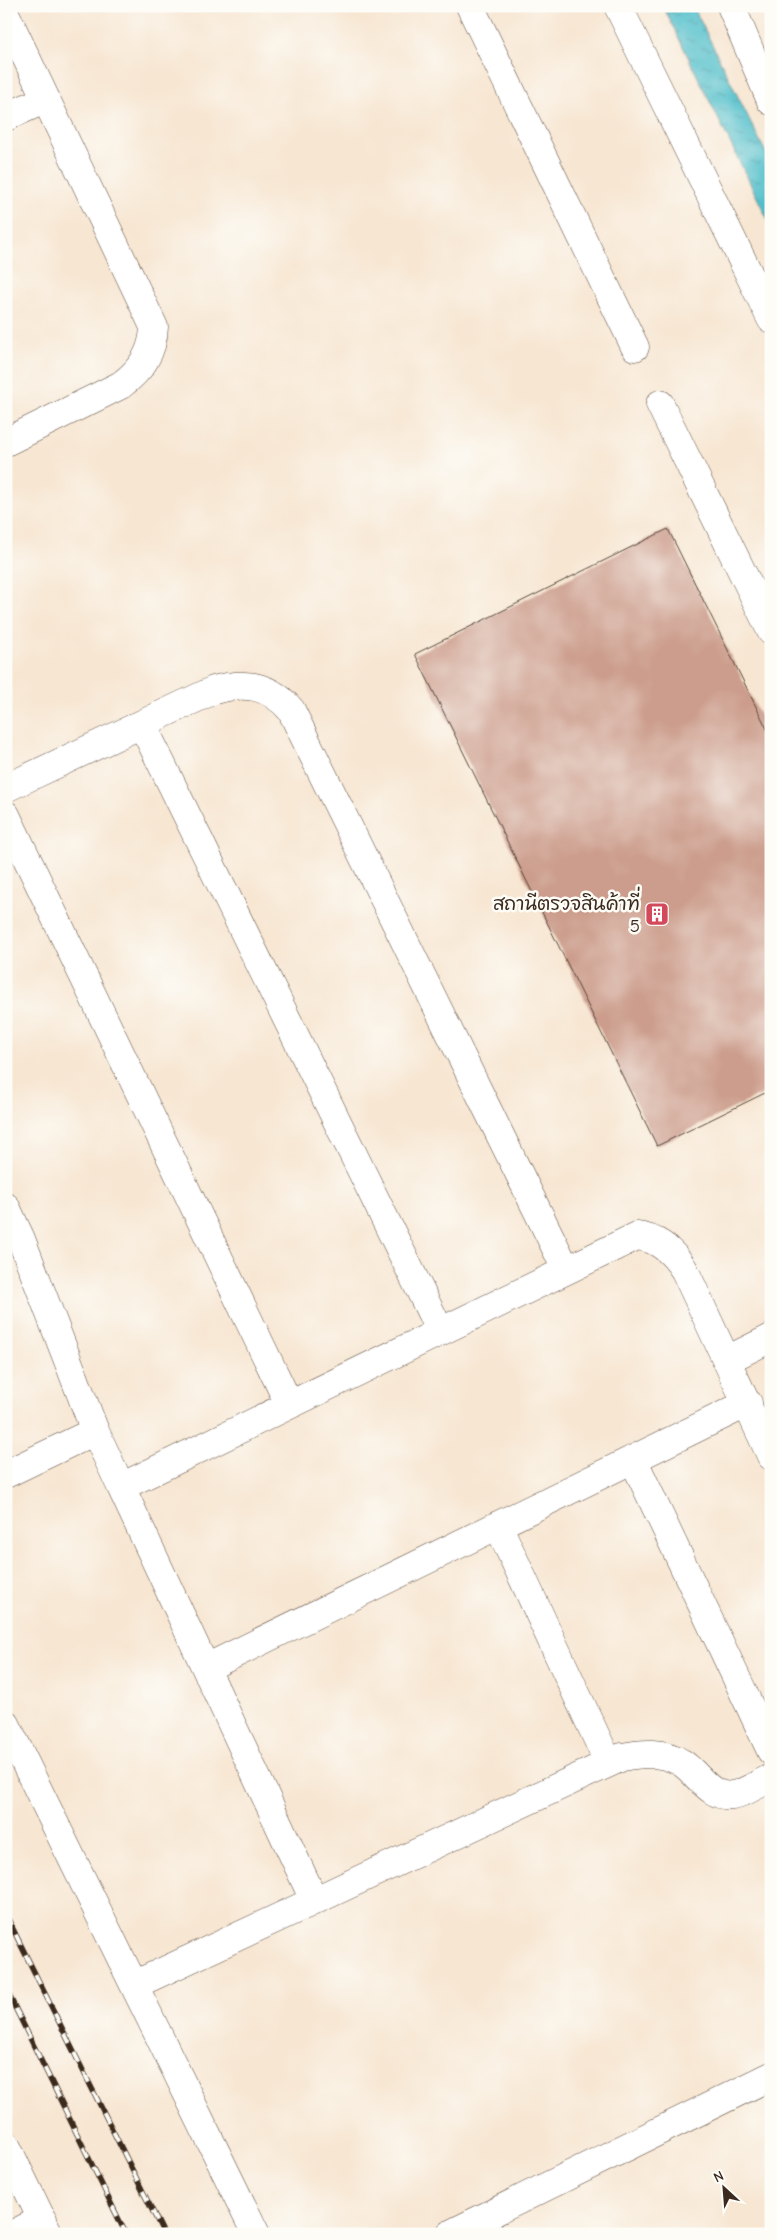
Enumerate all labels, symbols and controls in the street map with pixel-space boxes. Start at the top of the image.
place label: สถานีตรวจสินค้าที่ 5 [493,886,640,937]
building icon: สถานีตรวจสินค้าที่ 5 [644,901,670,927]
north arrow [700,2162,750,2212]
text: N [711,2167,726,2186]

